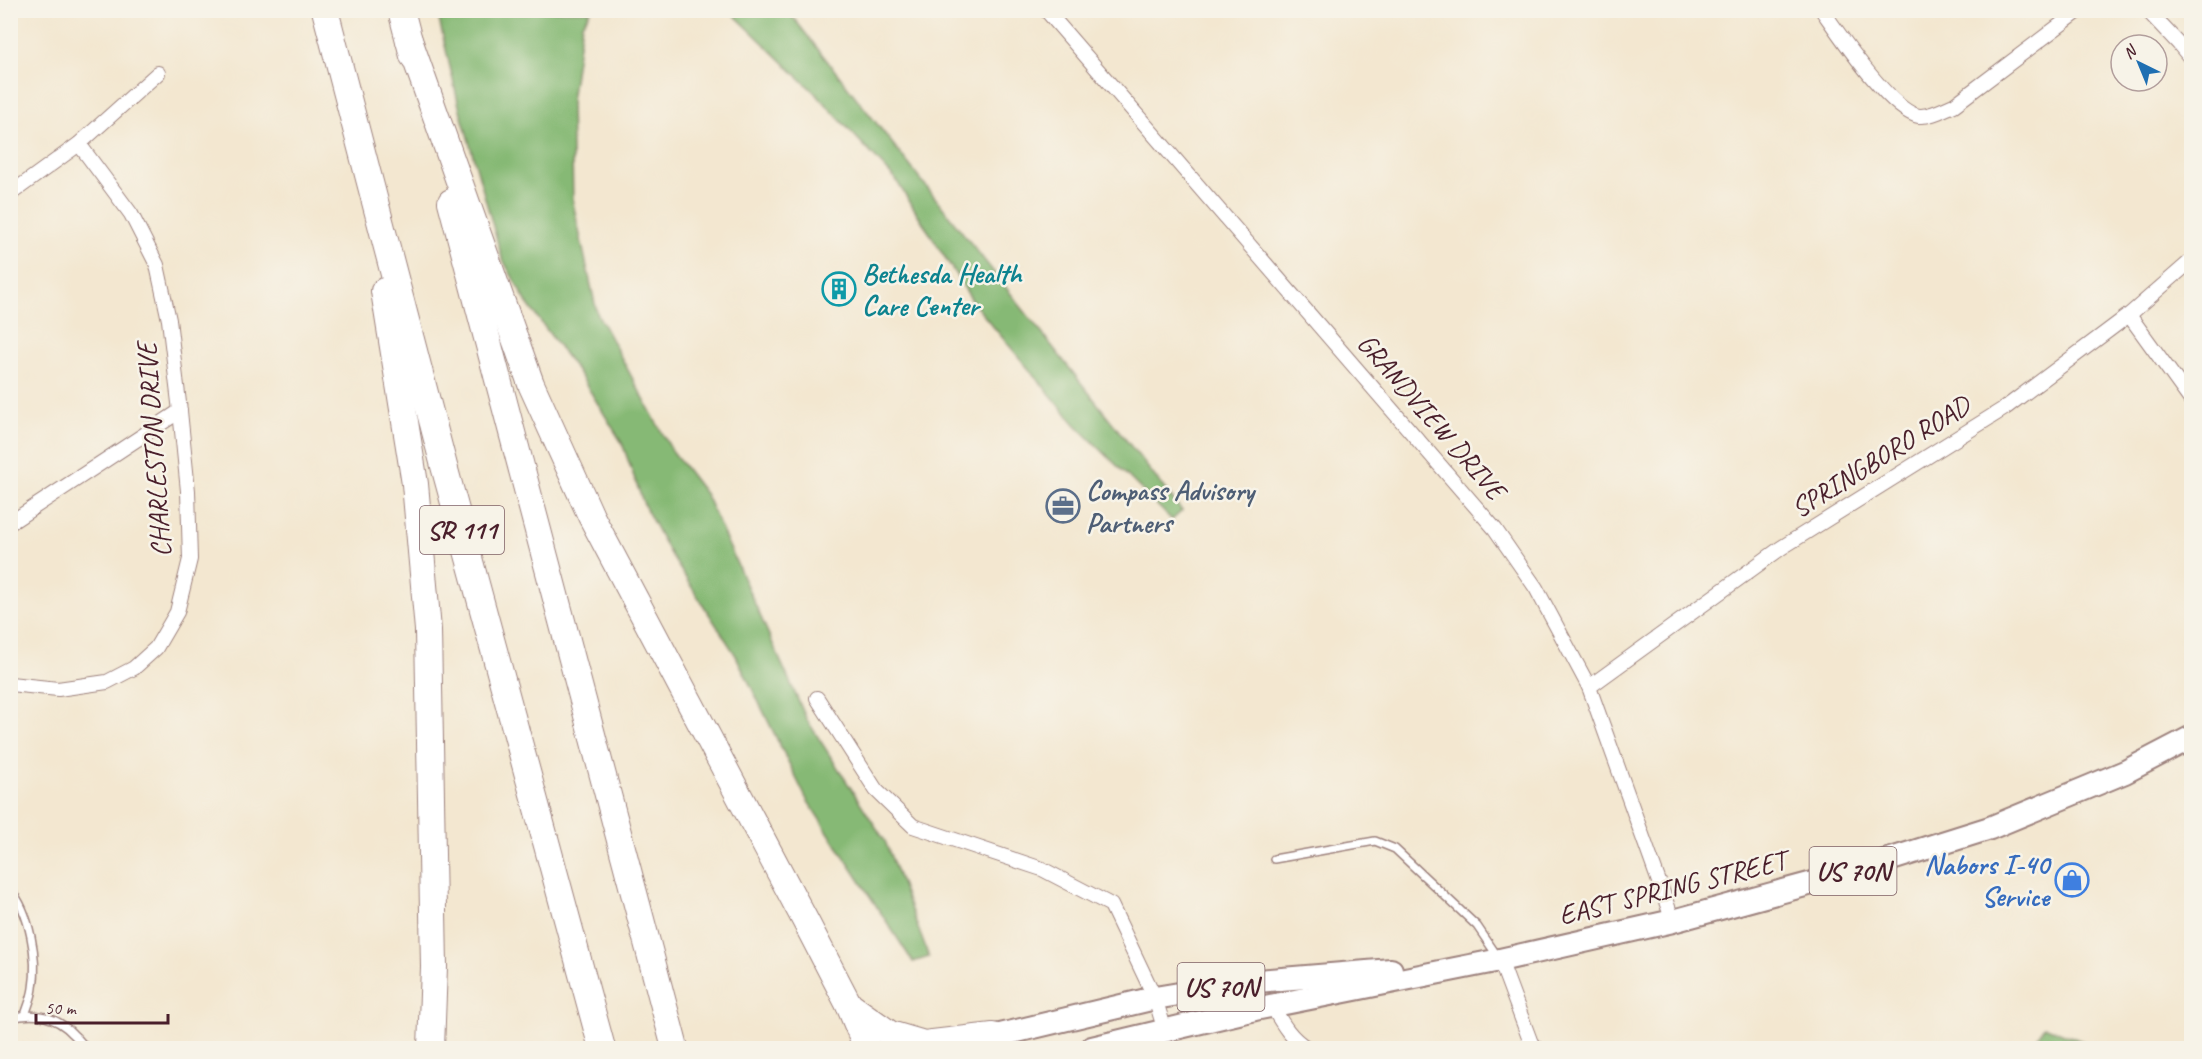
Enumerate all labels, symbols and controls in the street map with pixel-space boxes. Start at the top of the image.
north arrow [2109,33,2169,93]
text: N [2119,40,2142,63]
place label: Bethesda Health Care Center [862,256,1023,323]
building icon: Bethesda Health Care Center [821,271,857,307]
street label: GRANDVIEW DRIVE [1350,326,1516,509]
street label: CHARLESTON DRIVE [128,338,178,558]
street label: SPRINGBORO ROAD [1785,386,1978,525]
place label: Compass Advisory Partners [1086,473,1257,540]
office icon: Compass Advisory Partners [1045,488,1081,524]
road number: SR 111 [420,506,504,554]
street label: EAST SPRING STREET [1555,841,1796,933]
road number: US 70N [1810,847,1896,895]
place label: Nabors I-40 Service [1924,847,2052,914]
shop icon: Nabors I-40 Service [2054,862,2090,898]
road number: US 70N [1178,963,1264,1011]
scale bar [36,987,168,1025]
text: 50 m [45,997,78,1019]

